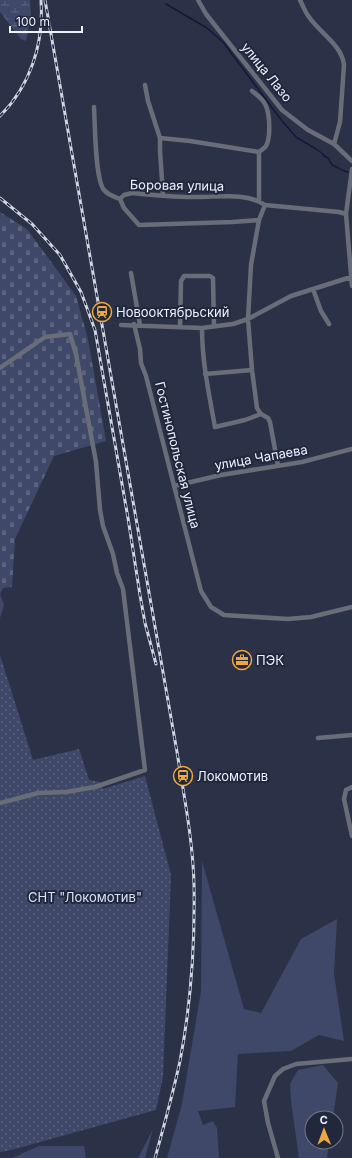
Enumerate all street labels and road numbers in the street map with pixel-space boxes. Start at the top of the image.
street label: улица Лазо [238,39,296,105]
street label: Боровая улица [130,176,224,194]
street label: Гостинопольская улица [152,380,204,530]
street label: улица Чапаева [213,441,309,473]

